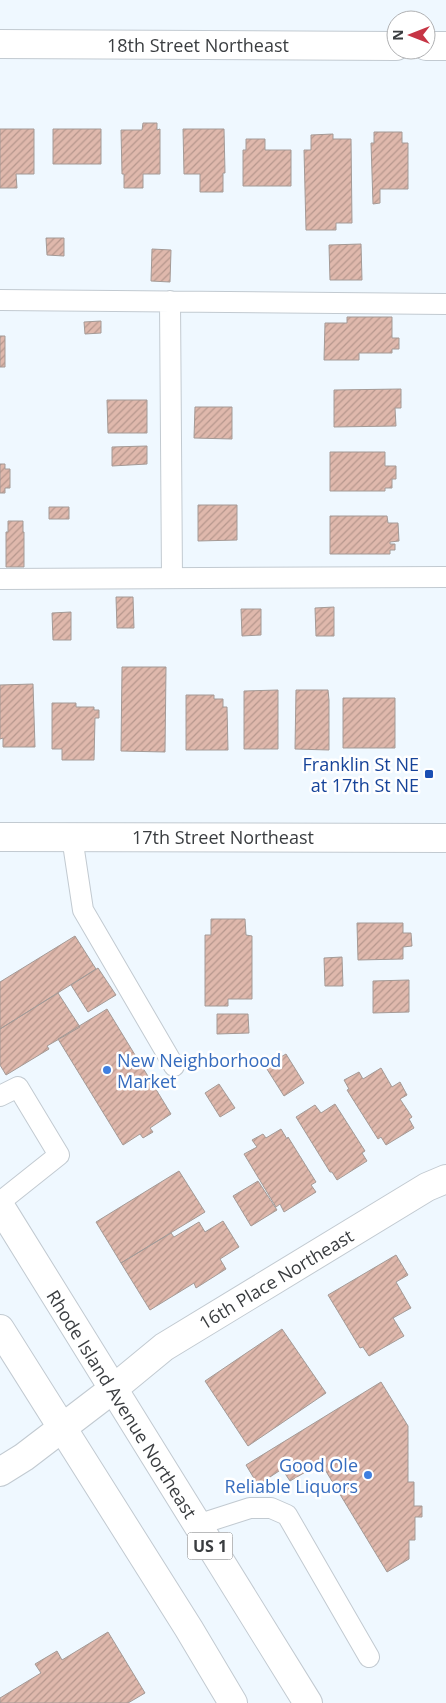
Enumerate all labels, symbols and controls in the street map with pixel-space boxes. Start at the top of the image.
north arrow [386,10,436,60]
text: N [388,29,407,41]
street label: 18th Street Northeast [107,33,289,57]
place label: Franklin St NE at 17th St NE [303,752,419,797]
marker: Franklin St NE at 17th St NE [423,768,435,780]
street label: 17th Street Northeast [132,825,314,849]
place label: New Neighborhood Market [117,1048,281,1093]
marker: New Neighborhood Market [101,1064,113,1076]
street label: 16th Place Northeast [194,1223,358,1335]
street label: Rhode Island Avenue Northeast [42,1285,202,1523]
place label: Good Ole Reliable Liquors [225,1453,358,1498]
marker: Good Ole Reliable Liquors [362,1469,374,1481]
road number: US 1 [188,1532,232,1560]

